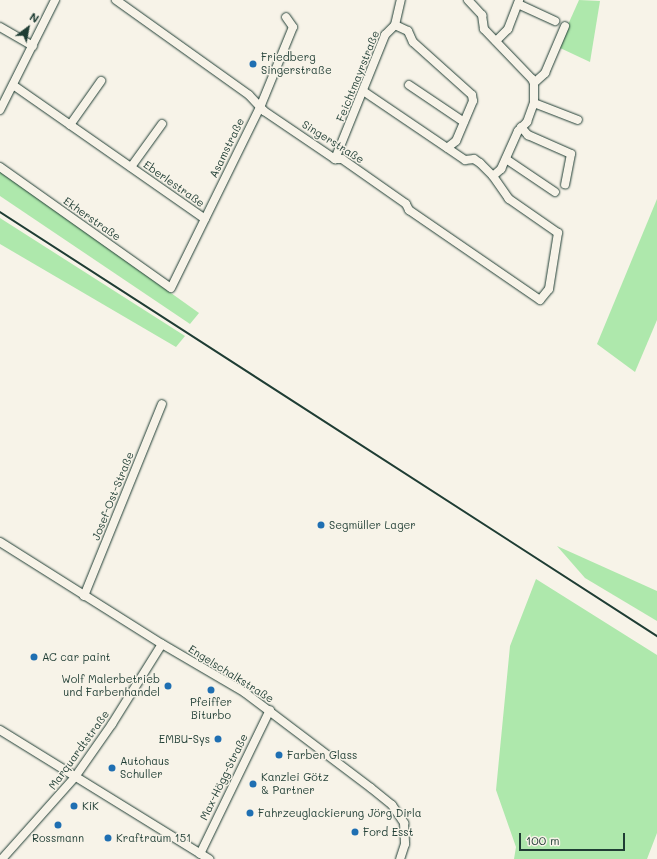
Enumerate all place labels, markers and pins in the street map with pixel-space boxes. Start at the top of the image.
place label: Friedberg Singerstraße [261,51,332,77]
marker: Friedberg Singerstraße [248,59,258,69]
place label: Segmüller Lager [329,518,416,532]
marker: Segmüller Lager [316,520,326,530]
place label: AC car paint [42,650,111,664]
marker: AC car paint [29,652,39,662]
place label: Wolf Malerbetrieb und Farbenhandel [61,673,160,699]
marker: Wolf Malerbetrieb und Farbenhandel [163,681,173,691]
marker: Pfeiffer Biturbo [206,685,216,695]
place label: Pfeiffer Biturbo [190,696,232,722]
place label: EMBU-Sys [159,732,210,746]
marker: EMBU-Sys [213,734,223,744]
place label: Farben Glass [287,748,357,762]
marker: Farben Glass [274,750,284,760]
place label: Autohaus Schuller [120,755,169,781]
marker: Autohaus Schuller [107,763,117,773]
place label: Kanzlei Götz & Partner [261,771,329,797]
marker: Kanzlei Götz & Partner [248,779,258,789]
place label: KiK [82,799,99,813]
marker: KiK [69,801,79,811]
place label: Fahrzeuglackierung Jörg Dirla [258,806,422,820]
marker: Fahrzeuglackierung Jörg Dirla [245,808,255,818]
marker: Rossmann [53,820,63,830]
place label: Ford Esst [363,825,414,839]
marker: Ford Esst [350,827,360,837]
place label: Rossmann [32,831,84,845]
place label: Kraftraum 151 [116,831,191,845]
marker: Kraftraum 151 [103,833,113,843]

